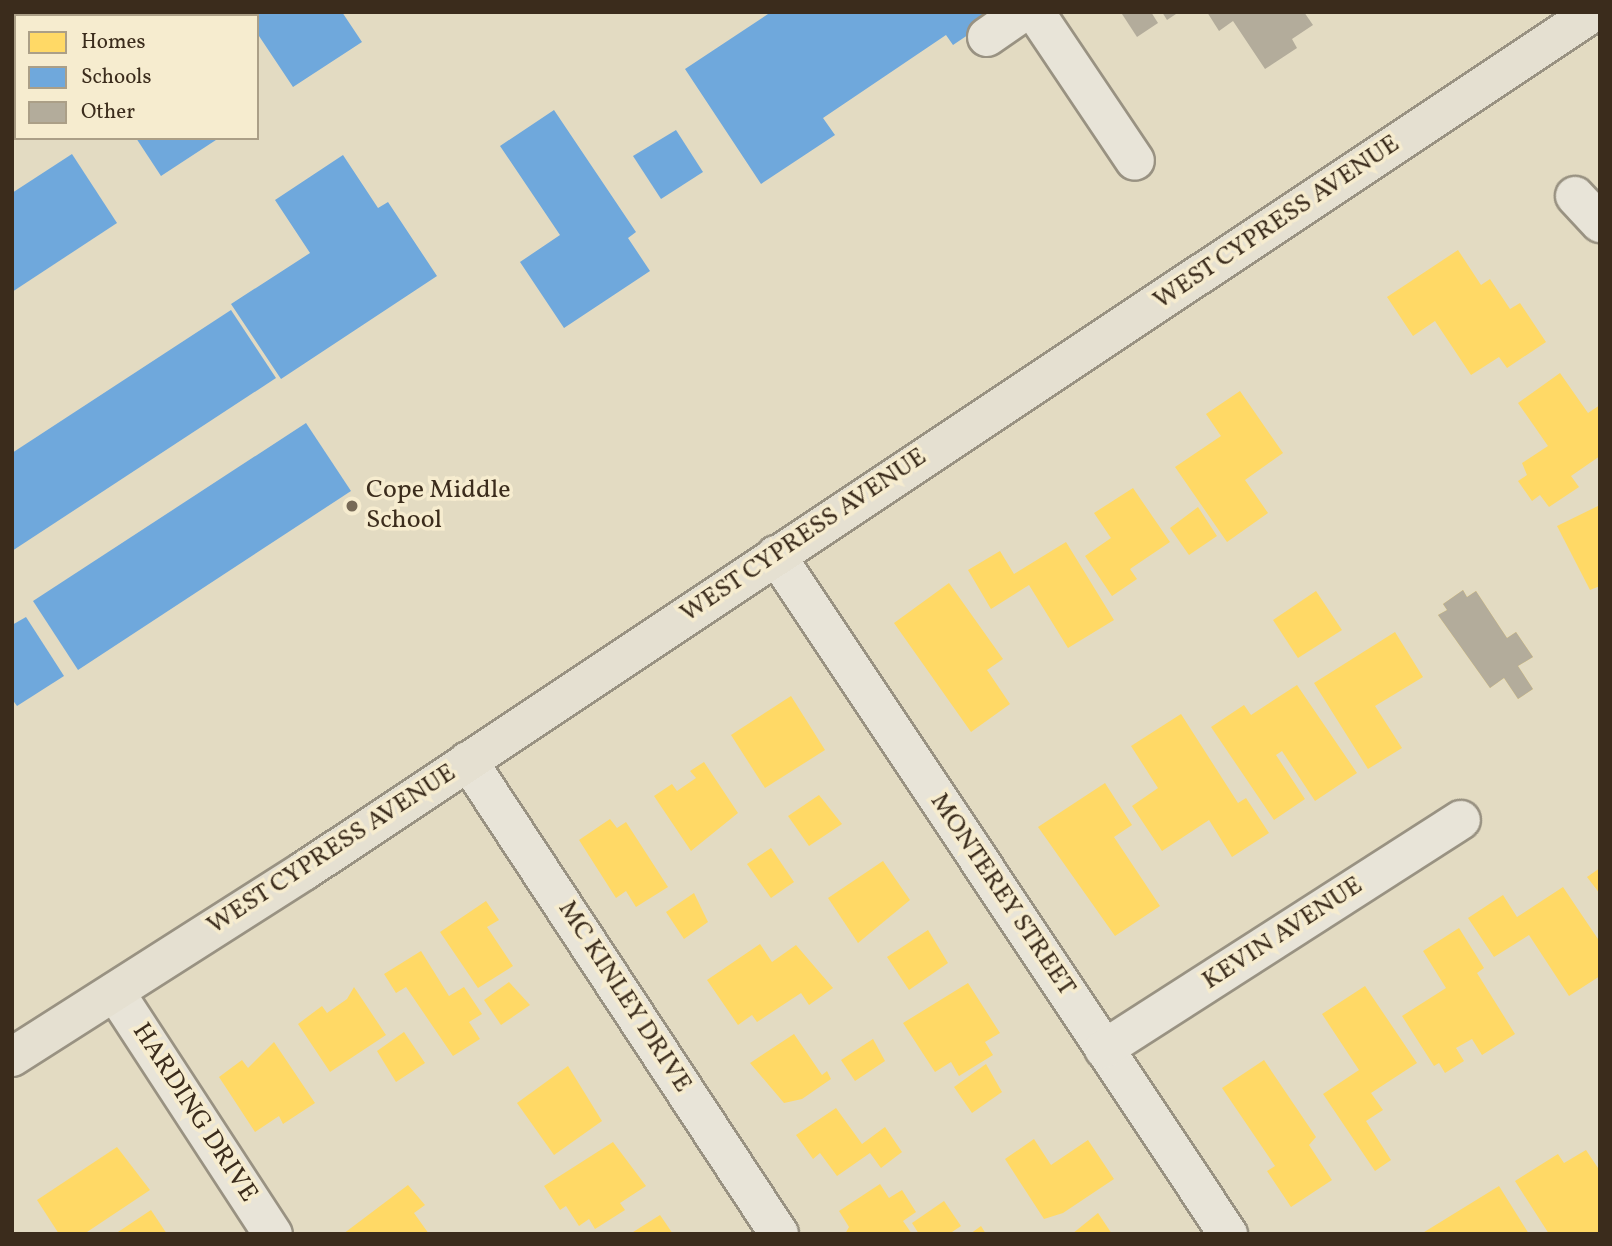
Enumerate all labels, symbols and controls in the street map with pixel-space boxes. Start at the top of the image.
legend [14,14,259,140]
text: Homes [81,28,146,57]
text: Schools [81,63,151,92]
text: Other [81,98,135,127]
street label: WEST CYPRESS AVENUE [1148,129,1406,317]
street label: WEST CYPRESS AVENUE [675,442,933,630]
place label: Cope Middle School [366,475,511,536]
marker: Cope Middle School [344,498,360,514]
street label: WEST CYPRESS AVENUE [201,758,463,942]
street label: MONTEREY STREET [922,787,1082,1003]
street label: KEVIN AVENUE [1197,871,1369,997]
street label: MC KINLEY DRIVE [550,895,698,1099]
street label: HARDING DRIVE [125,1018,263,1208]

